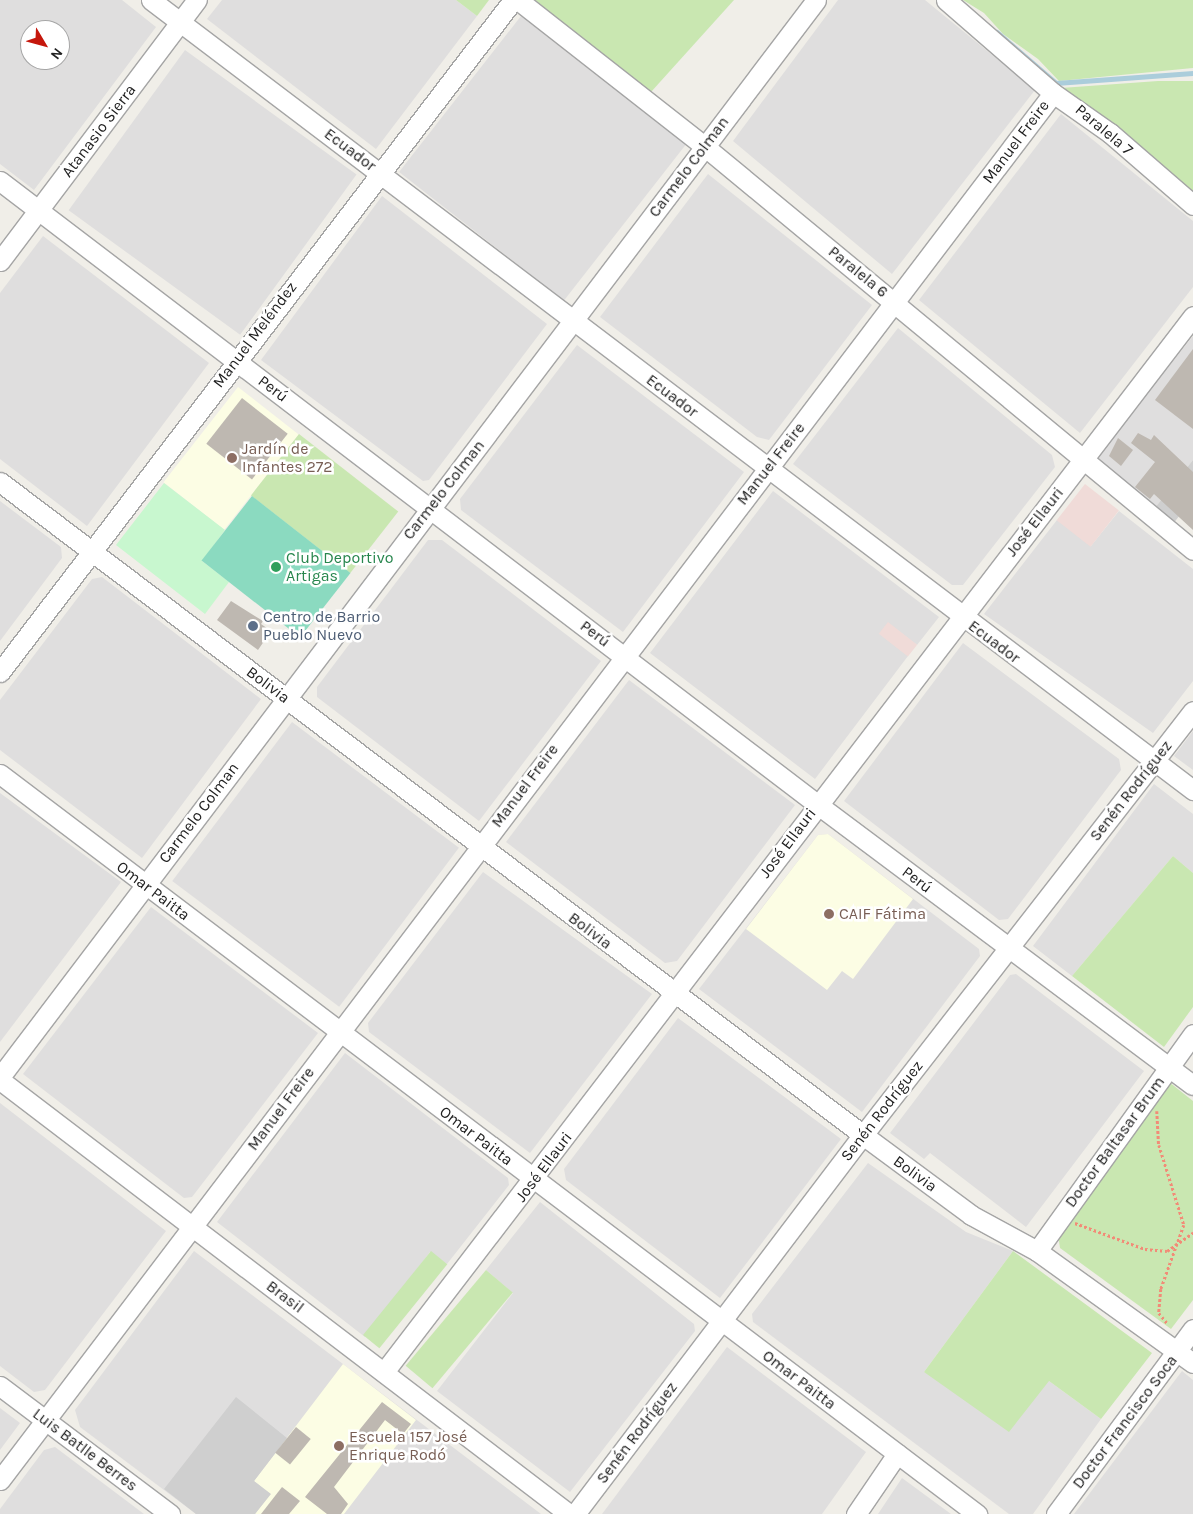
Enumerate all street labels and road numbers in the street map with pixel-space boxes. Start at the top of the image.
street label: Atanasio Sierra [58,81,140,181]
street label: Manuel Freire [978,97,1054,187]
street label: Paralela 7 [1071,100,1137,160]
street label: Carmelo Colman [645,113,733,221]
street label: Ecuador [320,124,380,176]
street label: Paralela 6 [824,242,892,302]
street label: Manuel Meléndez [209,278,301,392]
street label: Ecuador [642,370,702,422]
street label: Perú [254,372,292,406]
street label: Manuel Freire [733,419,809,509]
street label: Carmelo Colman [399,436,489,544]
street label: José Ellauri [1002,484,1068,560]
street label: Ecuador [964,616,1024,668]
street label: Perú [576,617,614,651]
street label: Bolivia [242,662,294,708]
street label: Senén Rodríguez [1086,737,1176,845]
street label: Manuel Freire [487,741,563,831]
street label: Carmelo Colman [155,759,243,867]
street label: José Ellauri [755,804,821,882]
street label: Omar Paitta [112,857,194,925]
street label: Perú [898,863,936,897]
street label: Bolivia [564,908,616,954]
street label: Senén Rodríguez [837,1057,927,1165]
street label: Manuel Freire [243,1064,319,1154]
street label: Doctor Baltasar Brum [1061,1073,1169,1211]
street label: Omar Paitta [435,1102,517,1170]
street label: José Ellauri [511,1128,577,1206]
street label: Bolivia [889,1152,941,1196]
street label: Brasil [262,1277,308,1317]
street label: Omar Paitta [758,1346,840,1414]
street label: Doctor Francisco Soca [1069,1351,1181,1493]
street label: Senén Rodríguez [593,1378,681,1488]
street label: Luis Batlle Berres [29,1404,141,1496]

